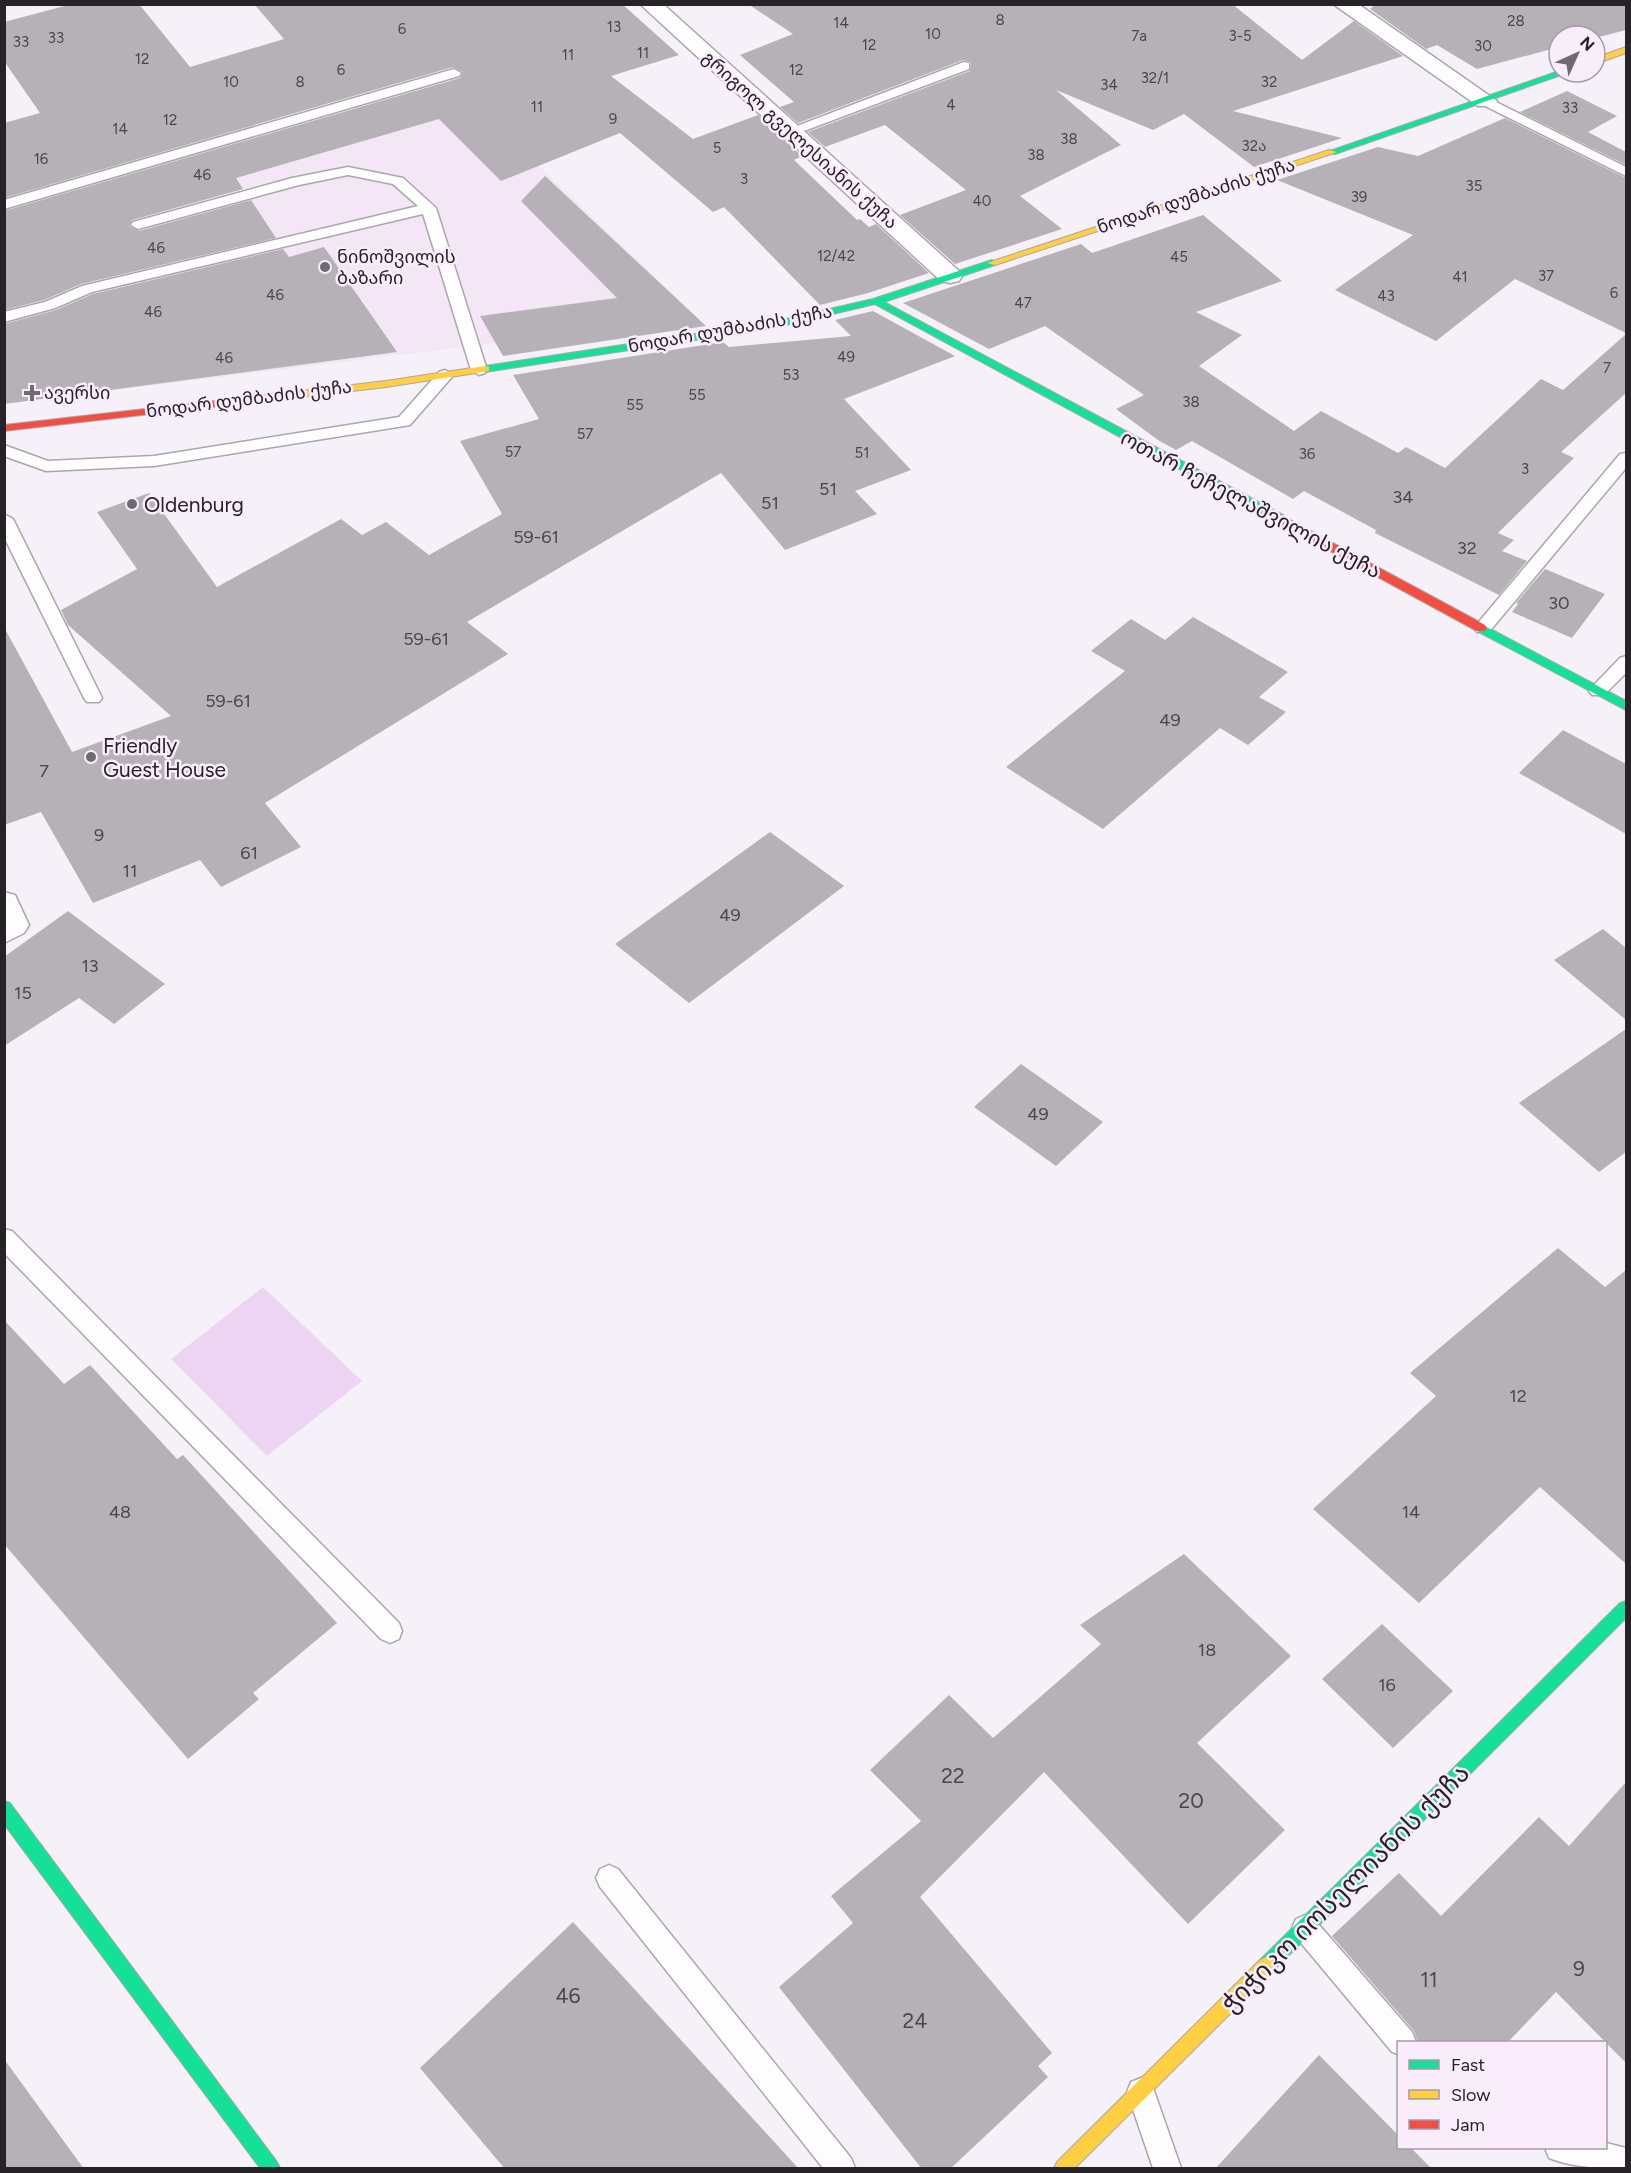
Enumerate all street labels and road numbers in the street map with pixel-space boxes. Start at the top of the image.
street label: გრიგოლ გველესიანის ქუჩა [698,46,902,234]
street label: ნოდარ დუმბაძის ქუჩა [1094,154,1298,238]
street label: ნოდარ დუმბაძის ქუჩა [626,300,834,358]
street label: ნოდარ დუმბაძის ქუჩა [145,375,353,423]
street label: ოთარ ჩეჩელაშვილის ქუჩა [1116,425,1385,584]
street label: ჭიჭიკო იოსელიანის ქუჩა [1214,1757,1476,2019]

